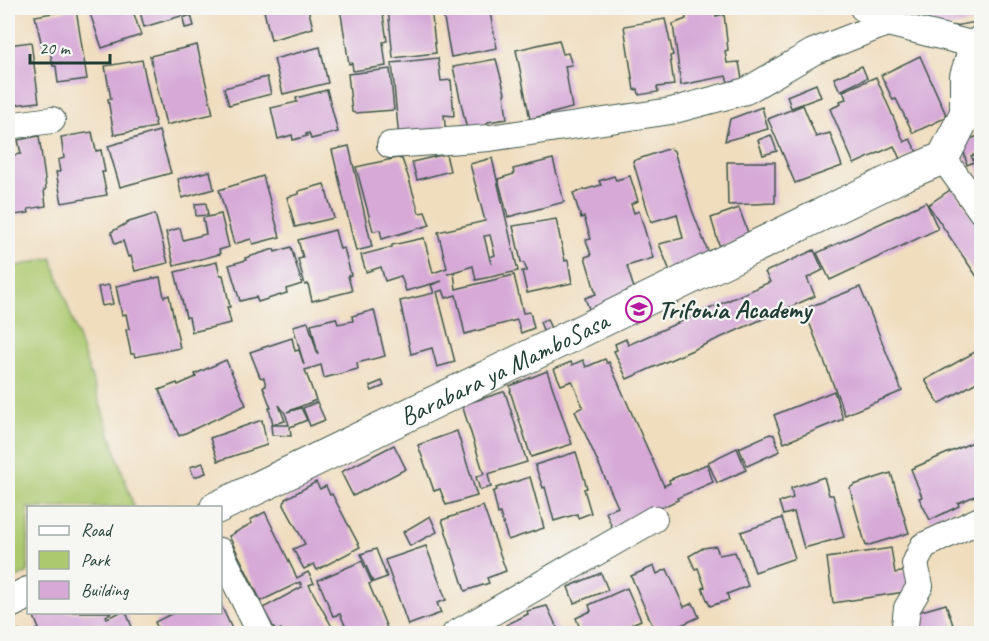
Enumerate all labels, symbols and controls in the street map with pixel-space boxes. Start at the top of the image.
scale bar [30,27,110,65]
text: 20 m [39,37,72,59]
place label: Trifonia Academy [658,293,814,326]
school or university icon: Trifonia Academy [624,294,654,324]
street label: Barabara ya MamboSasa [394,303,616,433]
legend [27,506,222,614]
text: Road [81,519,114,541]
text: Park [81,549,111,571]
text: Building [81,579,130,601]

